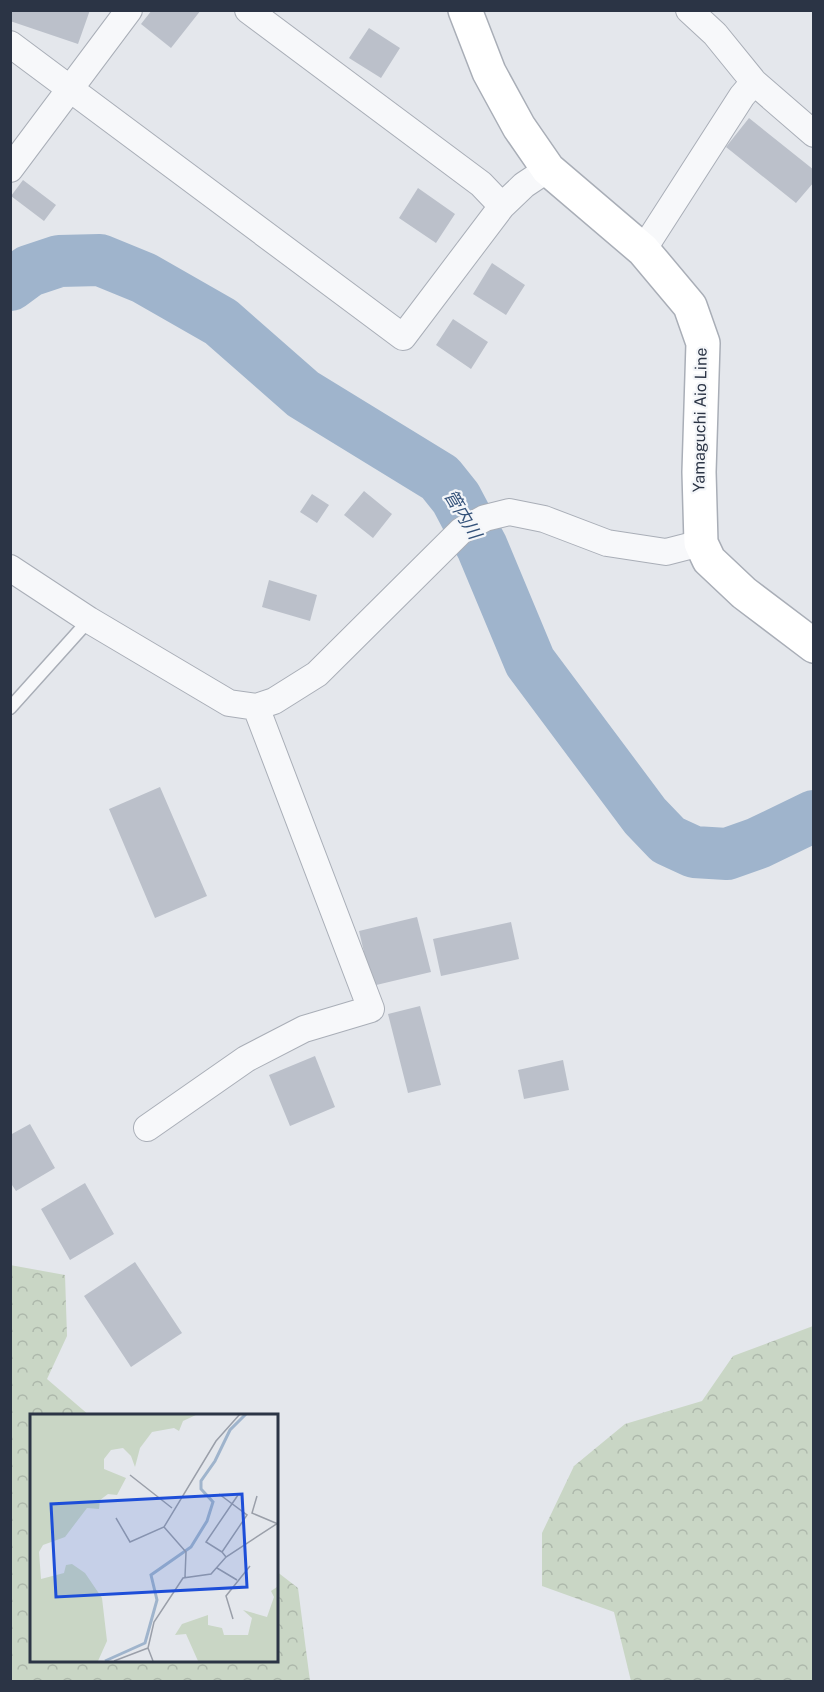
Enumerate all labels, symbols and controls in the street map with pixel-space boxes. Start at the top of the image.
street label: Yamaguchi Aio Line [689,348,711,492]
water label: 管内川 [440,485,487,544]
inset map [30,1414,278,1662]

